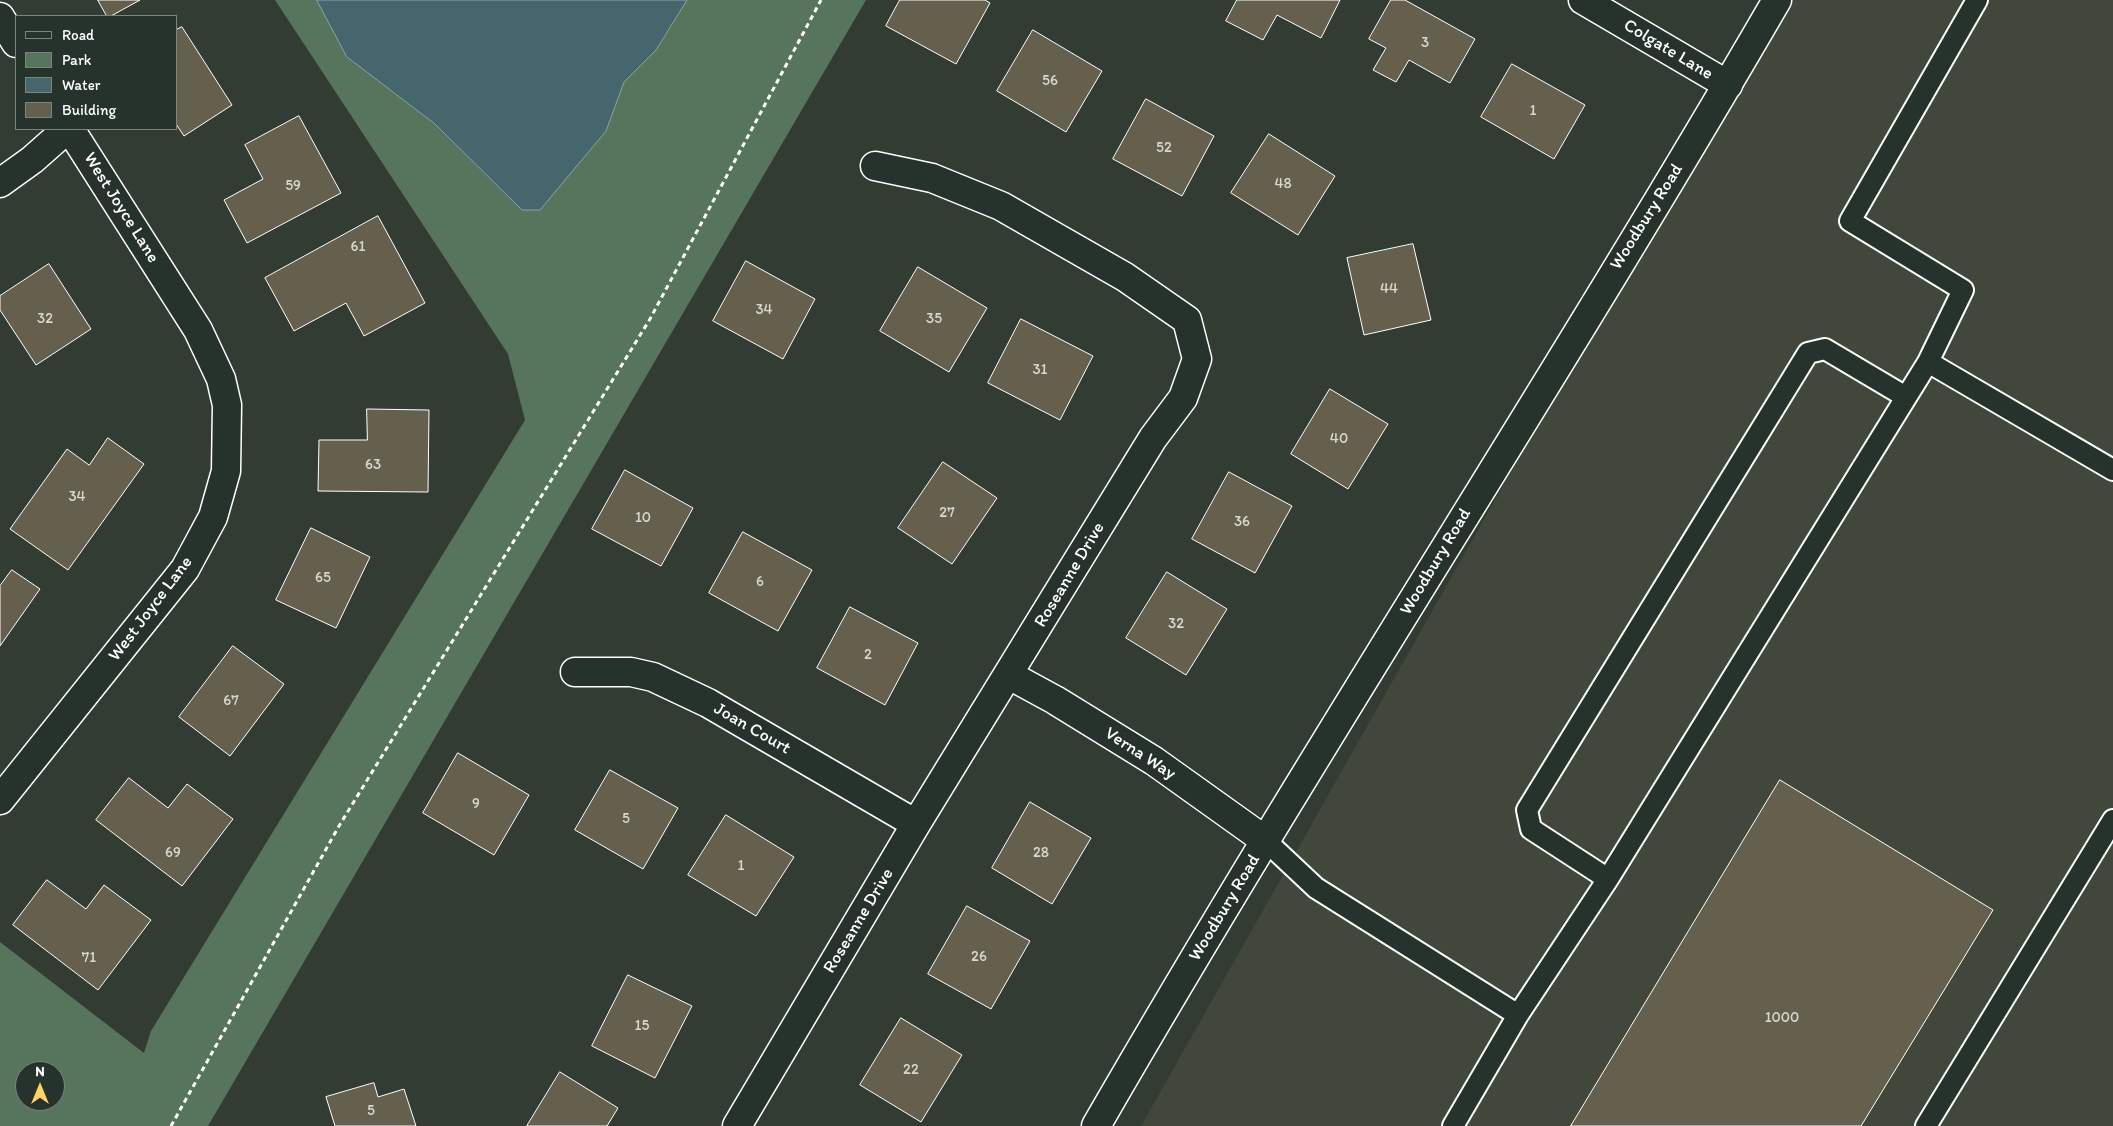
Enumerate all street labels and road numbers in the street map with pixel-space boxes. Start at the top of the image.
street label: Colgate Lane [1619,15,1717,85]
street label: West Joyce Lane [78,149,164,267]
street label: Woodbury Road [1606,160,1688,274]
street label: Woodbury Road [1396,505,1476,619]
street label: Roseanne Drive [1030,518,1110,632]
street label: West Joyce Lane [104,552,198,666]
street label: Joan Court [710,698,794,760]
street label: Verna Way [1100,723,1180,785]
street label: Woodbury Road [1185,851,1265,965]
street label: Roseanne Drive [819,864,899,978]

